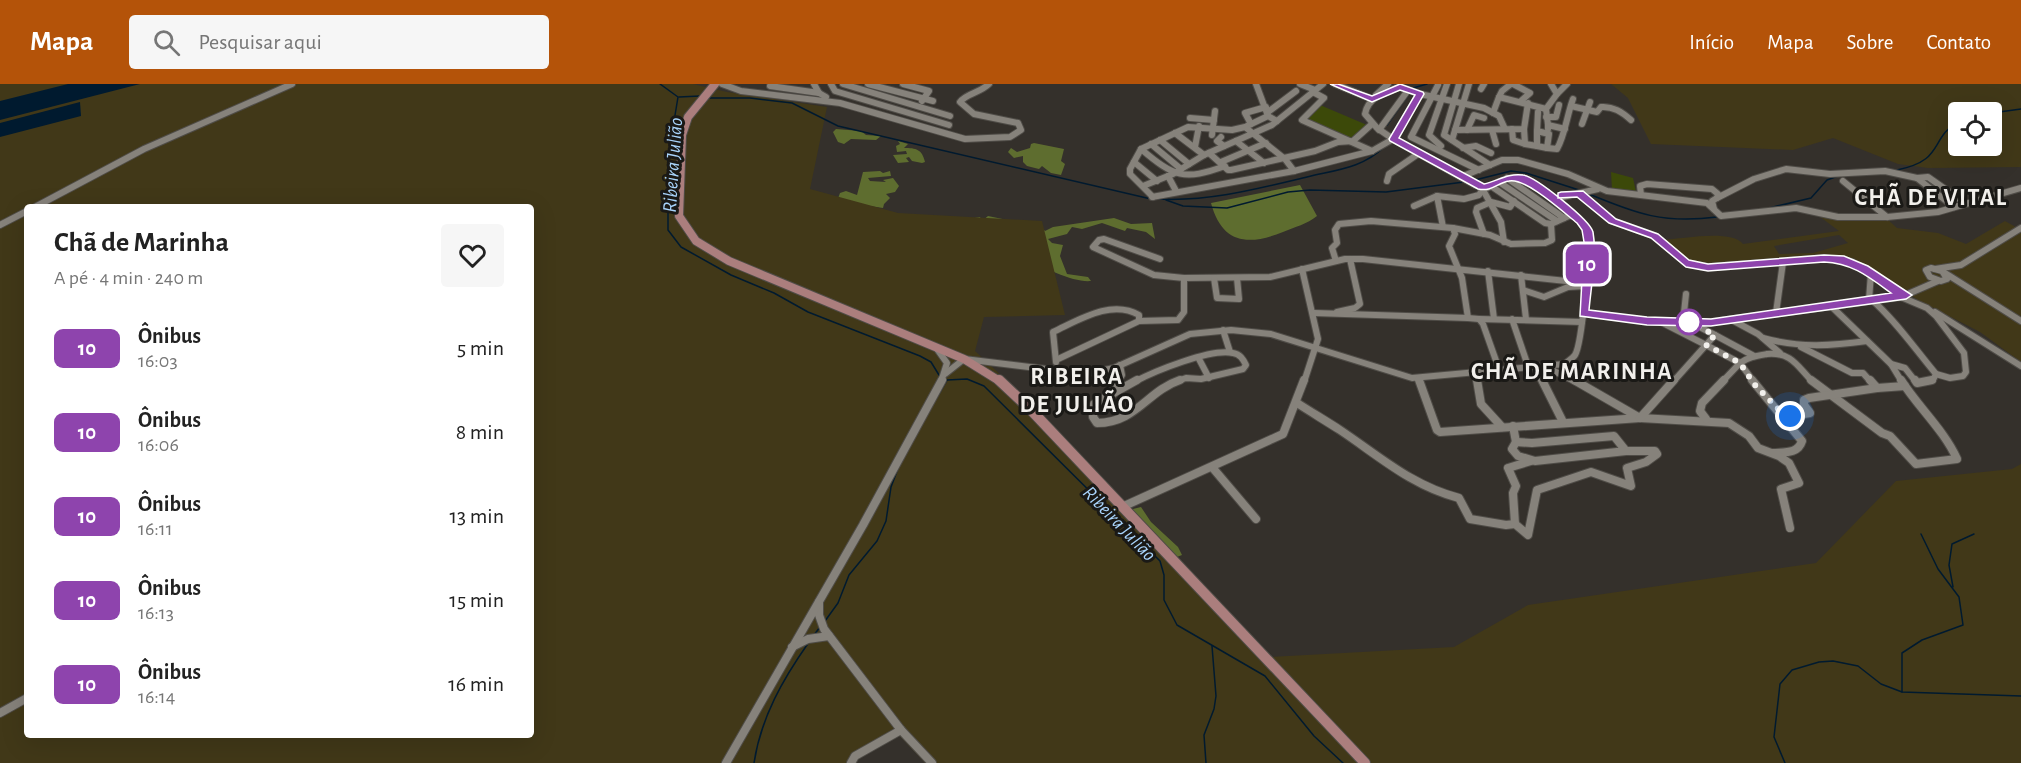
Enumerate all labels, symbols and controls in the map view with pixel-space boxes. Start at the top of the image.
search box [129,15,549,69]
icon: search [150,26,183,59]
text: Mapa [30,28,93,56]
text: Pesquisar aqui [198,31,322,53]
text: Início [1689,32,1734,53]
text: Mapa [1767,32,1814,53]
text: Sobre [1847,32,1893,53]
text: Contato [1926,32,1991,53]
map controls [1948,102,2002,156]
button: locate [1948,102,2002,156]
water label: Ribeira Julião [660,117,686,213]
district label: CHÃ DE VITAL [1854,182,2008,210]
button: heart [441,224,504,287]
text: Chã de Marinha [54,229,229,257]
line badge: 10 [1560,244,1614,284]
text: 10 [1578,254,1596,275]
text: A pé · 4 min · 240 m [54,268,203,288]
unlabelled marker [1676,309,1702,335]
text: Ônibus [138,325,201,347]
text: 5 min [457,337,504,359]
text: 10 [78,338,96,359]
text: 16:03 [138,351,178,371]
district label: CHÃ DE MARINHA [1471,356,1673,384]
district label: RIBEIRA DE JULIÃO [1019,365,1135,417]
your location [1775,401,1805,431]
text: Ônibus [138,409,201,431]
text: 8 min [456,421,504,443]
text: 10 [78,422,96,443]
text: 16:06 [138,435,179,455]
water label: Ribeira Julião [1079,482,1160,565]
text: Ônibus [138,493,201,515]
text: 13 min [449,505,504,527]
text: 10 [78,506,96,527]
text: 16:11 [138,519,173,539]
text: Ônibus [138,577,201,599]
text: 15 min [449,589,504,611]
text: 10 [78,590,96,611]
text: 16:13 [138,603,174,623]
text: Ônibus [138,661,201,683]
text: 16 min [448,673,504,695]
text: 10 [78,674,96,695]
text: 16:14 [138,687,175,707]

